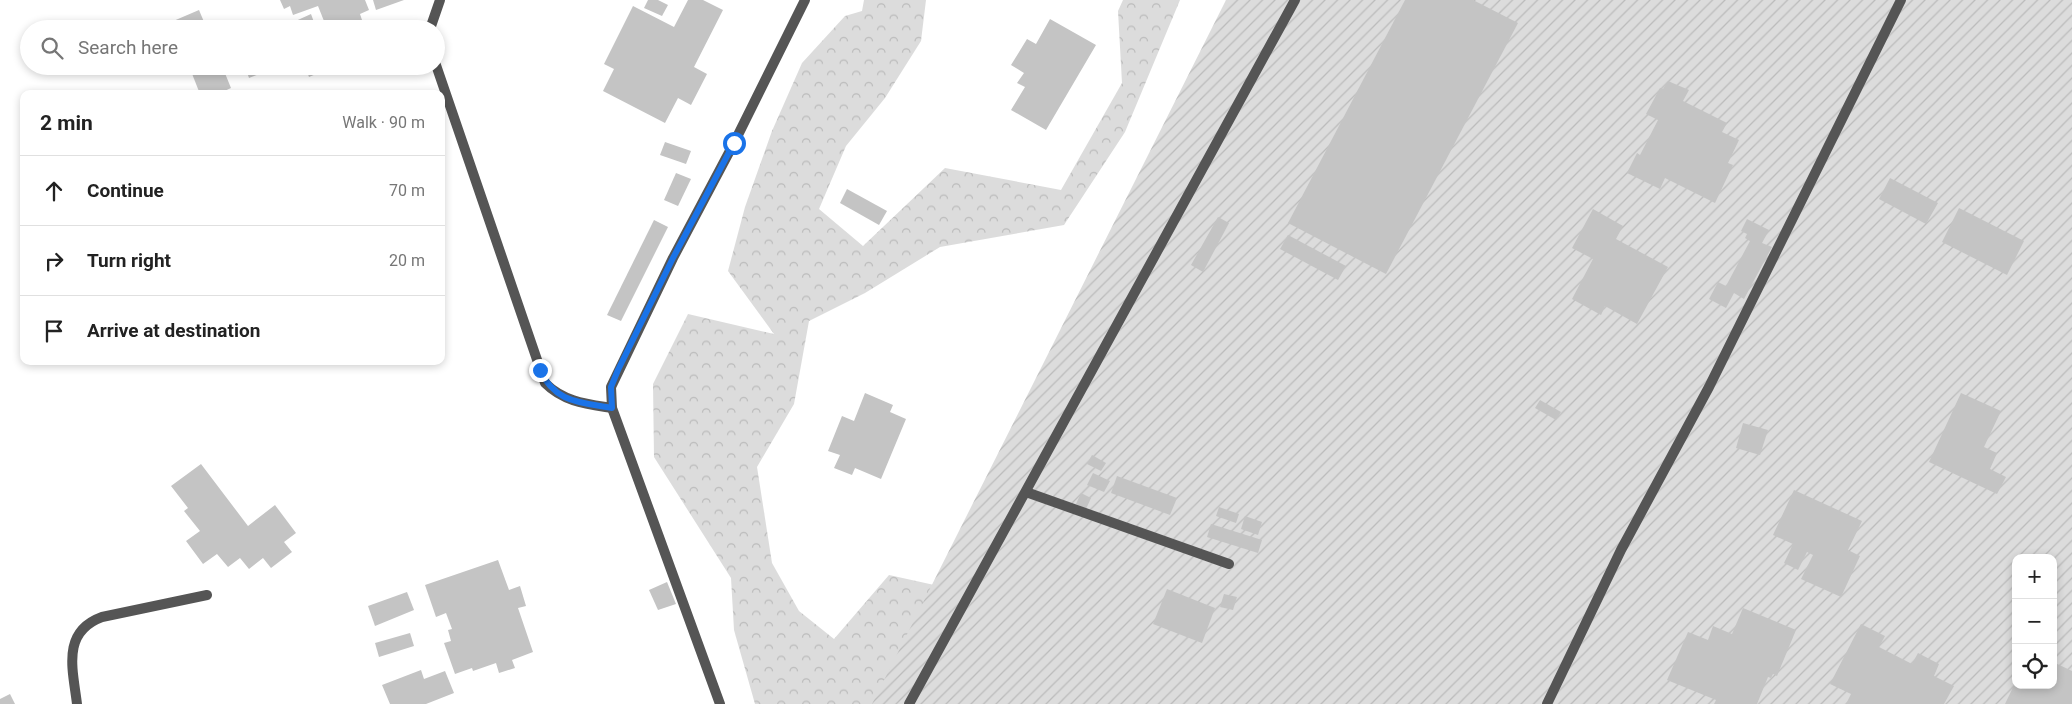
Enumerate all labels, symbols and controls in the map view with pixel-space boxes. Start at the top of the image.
search box [20,20,445,75]
icon: search [38,34,66,62]
text: Search here [78,36,178,59]
text: 2 min [40,111,93,135]
text: Walk · 90 m [342,113,425,132]
route start [723,132,746,155]
icon: ahead [40,177,68,205]
text: Continue [87,179,164,202]
text: 70 m [389,181,425,200]
icon: right [40,247,68,275]
text: Turn right [87,249,171,272]
text: 20 m [389,251,425,270]
icon: arrive [40,317,68,345]
text: Arrive at destination [87,319,260,342]
route end [529,359,552,382]
map controls [2012,554,2057,689]
button: + [2012,554,2057,599]
button: − [2012,599,2057,644]
button: locate [2012,644,2057,689]

